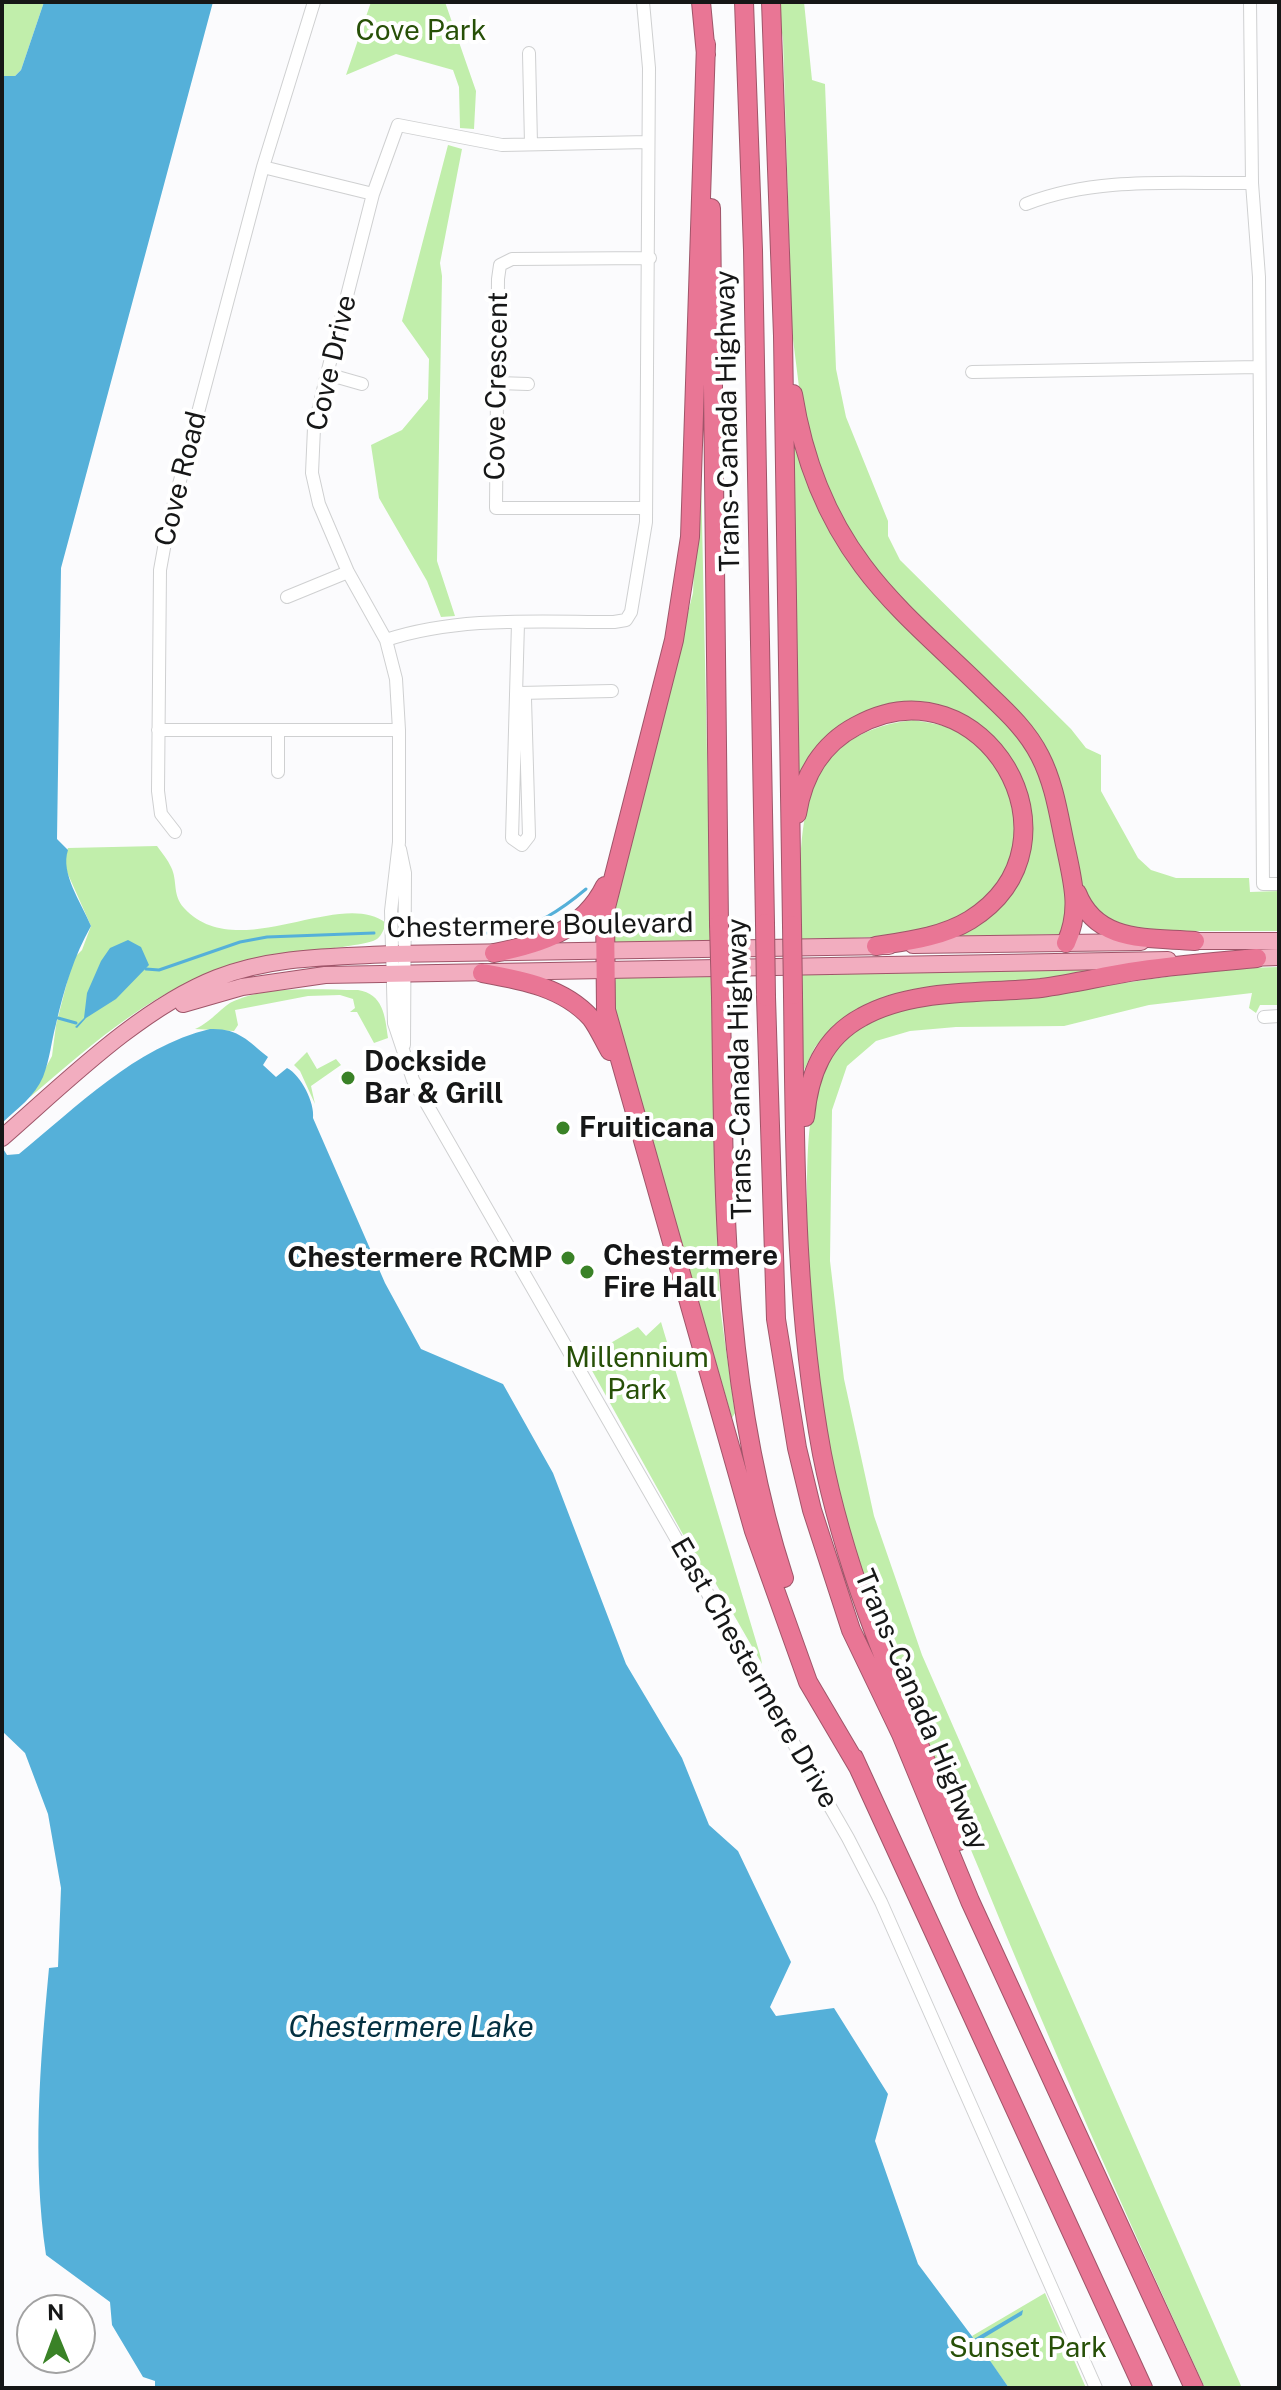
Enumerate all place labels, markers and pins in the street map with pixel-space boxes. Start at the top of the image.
place label: Dockside Bar & Grill [364,1045,503,1111]
marker: Dockside Bar & Grill [339,1069,357,1087]
place label: Fruiticana [579,1111,715,1145]
marker: Fruiticana [554,1119,572,1137]
place label: Chestermere Fire Hall [603,1239,778,1305]
place label: Chestermere RCMP [287,1241,552,1275]
marker: Chestermere RCMP [559,1249,577,1267]
marker: Chestermere Fire Hall [578,1263,596,1281]

